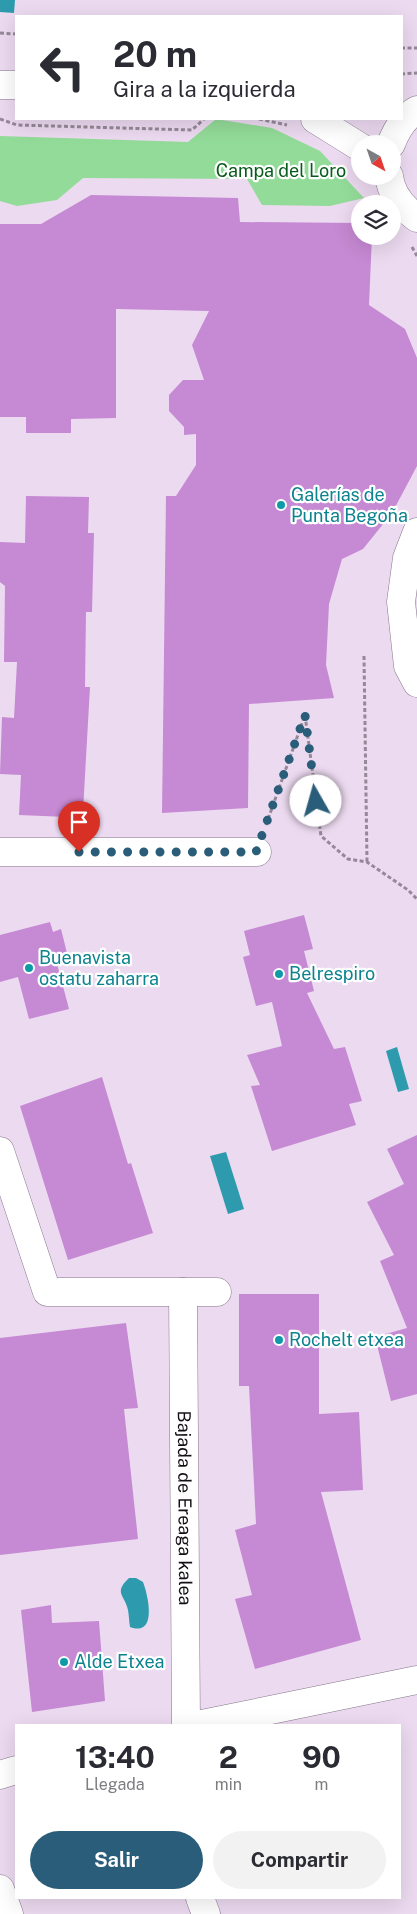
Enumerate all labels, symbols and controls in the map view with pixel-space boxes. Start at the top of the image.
text: 20 m [113,34,197,75]
icon: left [30,35,95,100]
text: Gira a la izquierda [113,76,296,102]
north arrow [351,135,401,185]
map controls [351,135,401,245]
park label: Campa del Loro [216,160,346,181]
button: layers [351,195,401,245]
place label: Galerías de Punta Begoña [291,484,408,526]
marker: Galerías de Punta Begoña [275,499,287,511]
position arrow [289,774,341,826]
pin [58,801,100,852]
icon: arrive [65,808,93,836]
place label: Buenavista ostatu zaharra [39,947,159,989]
marker: Buenavista ostatu zaharra [23,962,35,974]
place label: Belrespiro [289,963,375,984]
marker: Belrespiro [273,968,285,980]
place label: Rochelt etxea [289,1329,404,1350]
marker: Rochelt etxea [273,1334,285,1346]
street label: Bajada de Ereaga kalea [174,1410,196,1606]
place label: Alde Etxea [74,1651,165,1672]
marker: Alde Etxea [58,1656,70,1668]
text: 13:40 [75,1739,155,1775]
text: 2 [219,1739,238,1775]
text: 90 [302,1739,341,1775]
text: Llegada [85,1775,145,1794]
text: min [215,1775,242,1794]
text: m [315,1775,328,1794]
button: Salir [30,1831,203,1889]
button: Compartir [213,1831,386,1889]

